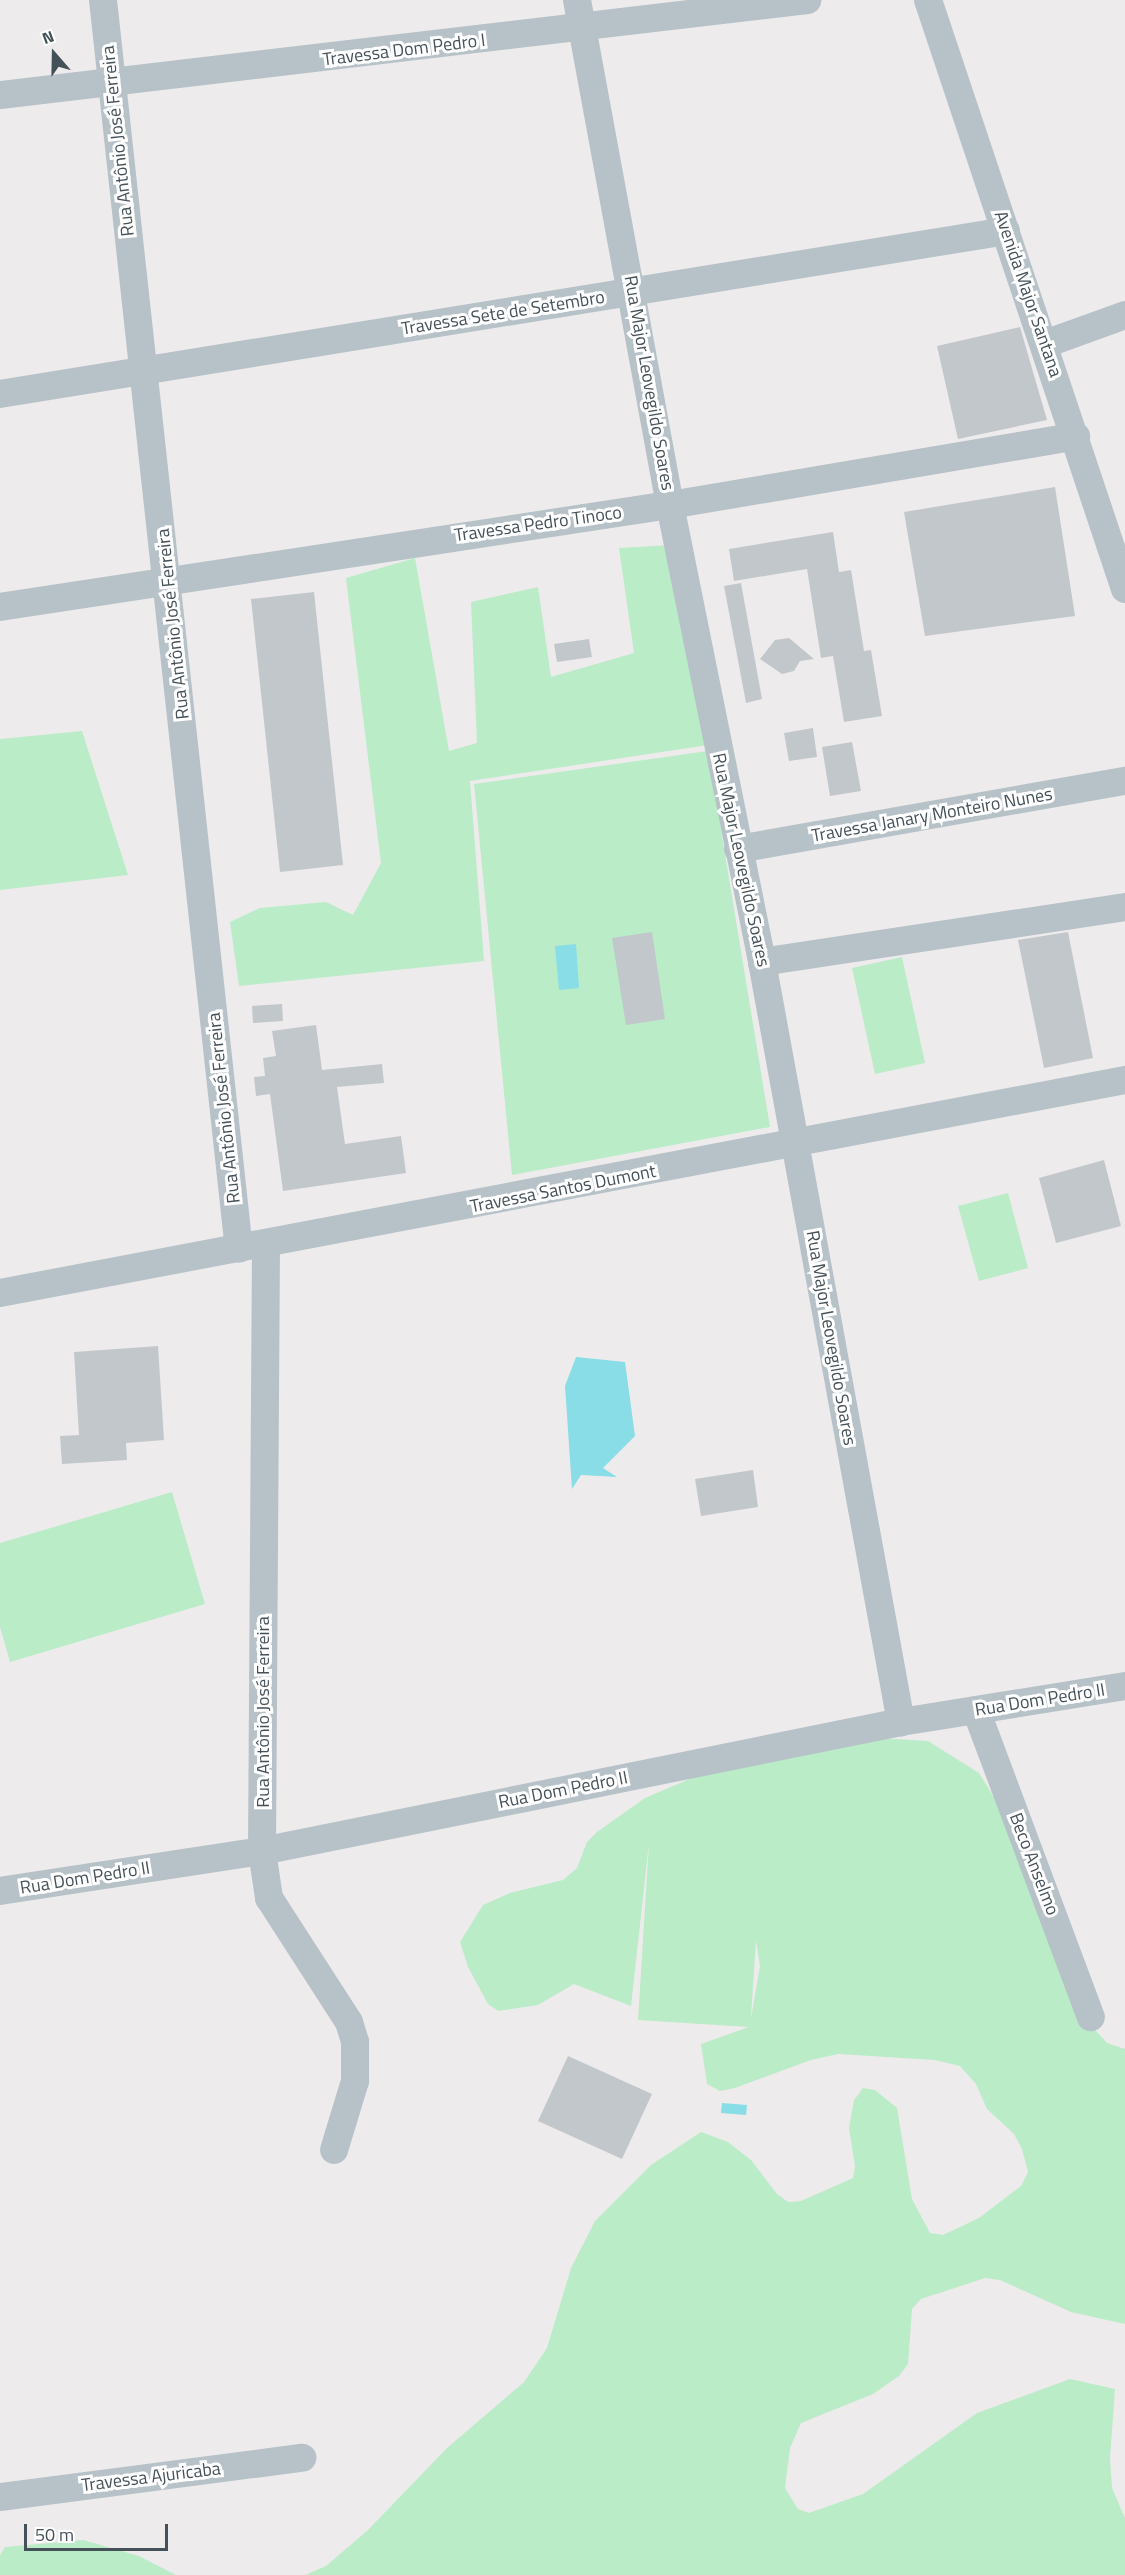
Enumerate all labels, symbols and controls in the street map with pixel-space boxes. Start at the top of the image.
north arrow [24,24,84,84]
text: N [39,24,57,50]
street label: Travessa Dom Pedro I [321,29,487,71]
street label: Rua Antônio José Ferreira [97,45,139,237]
street label: Avenida Major Santana [989,208,1067,380]
street label: Rua Major Leovegildo Soares [619,274,679,492]
street label: Travessa Sete de Setembro [400,286,606,340]
street label: Travessa Pedro Tinoco [453,502,623,546]
street label: Rua Antônio José Ferreira [152,528,194,720]
street label: Rua Major Leovegildo Soares [708,751,774,969]
street label: Travessa Janary Monteiro Nunes [810,783,1054,847]
street label: Rua Antônio José Ferreira [203,1012,245,1204]
street label: Travessa Santos Dumont [468,1160,658,1218]
street label: Rua Major Leovegildo Soares [801,1229,861,1447]
street label: Rua Antônio José Ferreira [252,1616,274,1808]
street label: Rua Dom Pedro II [973,1679,1107,1721]
street label: Rua Dom Pedro II [497,1767,629,1813]
street label: Beco Anselmo [1005,1810,1063,1918]
street label: Rua Dom Pedro II [18,1857,152,1899]
street label: Travessa Ajuricaba [80,2458,222,2496]
scale bar [27,2512,171,2550]
text: 50 m [35,2521,74,2548]

